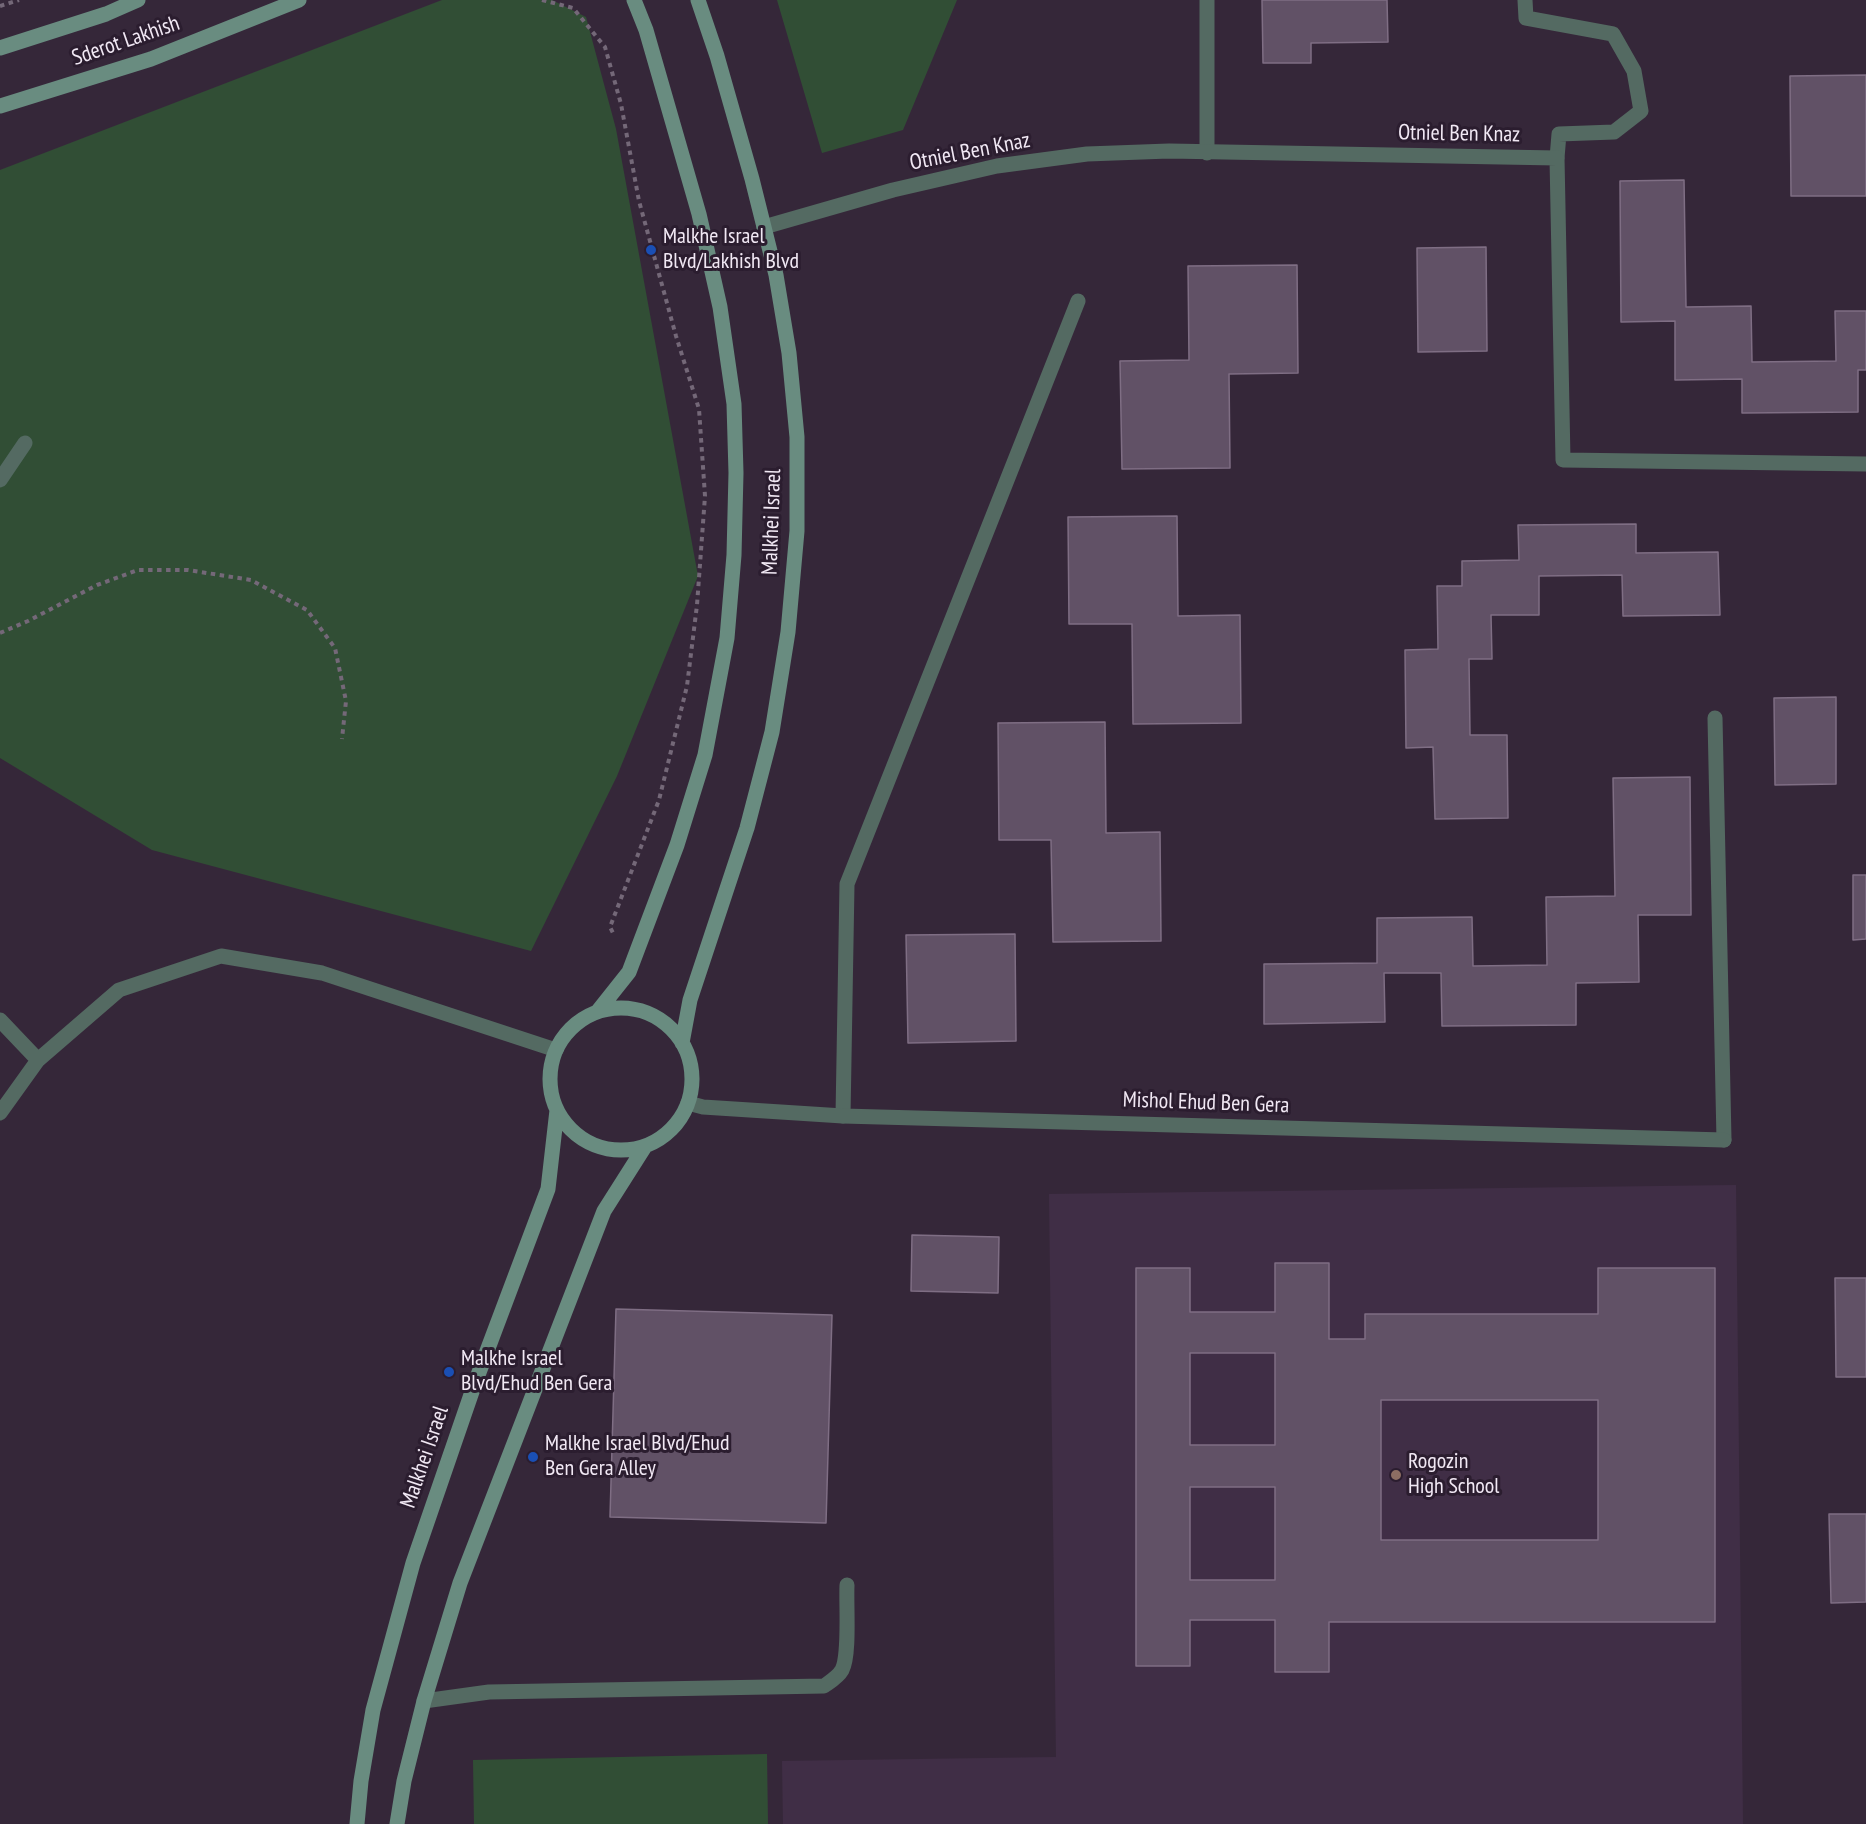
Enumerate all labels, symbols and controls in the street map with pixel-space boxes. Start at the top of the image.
street label: Sderot Lakhish [69,10,183,72]
street label: Otniel Ben Knaz [1398,120,1520,148]
street label: Otniel Ben Knaz [908,127,1032,177]
place label: Malkhe Israel Blvd/Lakhish Blvd [663,224,799,276]
marker: Malkhe Israel Blvd/Lakhish Blvd [644,243,658,257]
street label: Malkhei Israel [757,468,787,576]
street label: Mishol Ehud Ben Gera [1122,1087,1290,1119]
place label: Malkhe Israel Blvd/Ehud Ben Gera [461,1346,612,1398]
marker: Malkhe Israel Blvd/Ehud Ben Gera [442,1365,456,1379]
street label: Malkhei Israel [395,1402,455,1512]
place label: Malkhe Israel Blvd/Ehud Ben Gera Alley [545,1431,729,1482]
place label: Rogozin High School [1408,1449,1499,1500]
marker: Malkhe Israel Blvd/Ehud Ben Gera Alley [526,1450,540,1464]
marker: Rogozin High School [1389,1468,1403,1482]

